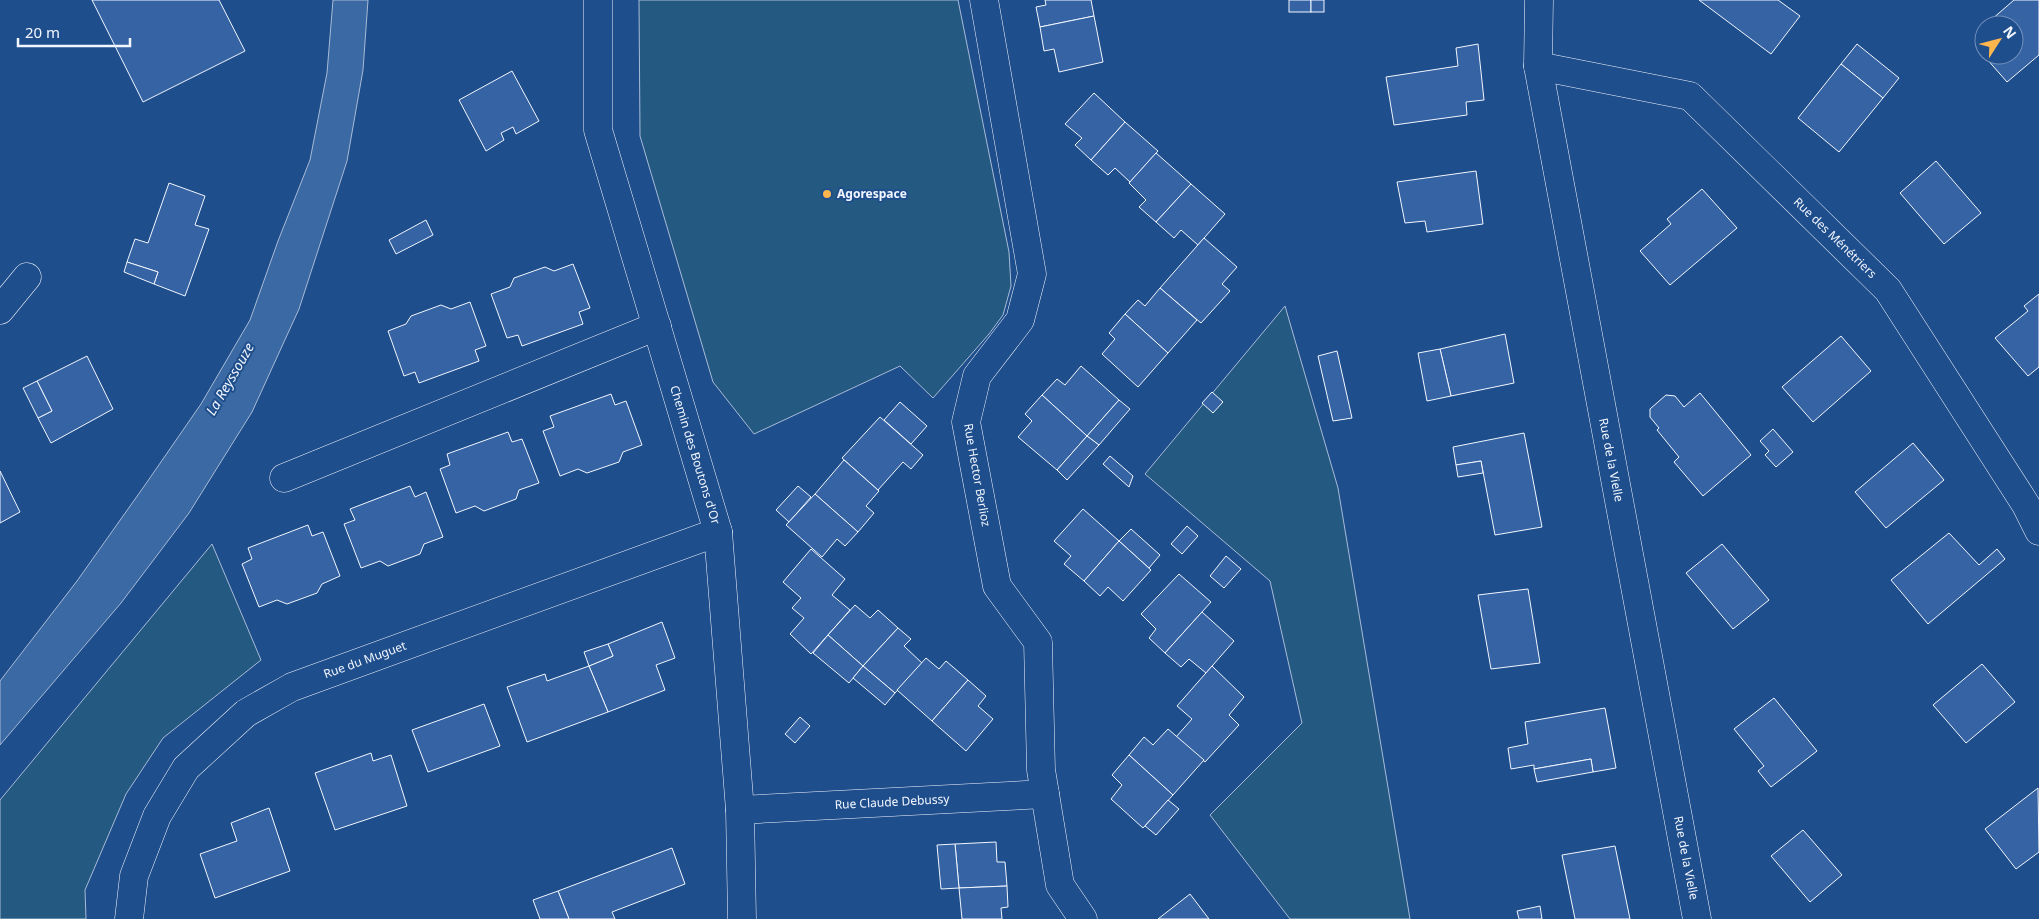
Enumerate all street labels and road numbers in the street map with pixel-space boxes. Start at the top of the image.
street label: Rue des Ménétriers [1790,193,1881,282]
street label: Chemin des Boutons d'Or [666,383,725,526]
street label: Rue de la Vielle [1595,417,1628,503]
street label: Rue Hector Berlioz [960,422,995,528]
street label: Rue du Muguet [321,636,409,682]
street label: Rue Claude Debussy [834,790,951,813]
street label: Rue de la Vielle [1670,815,1703,901]

